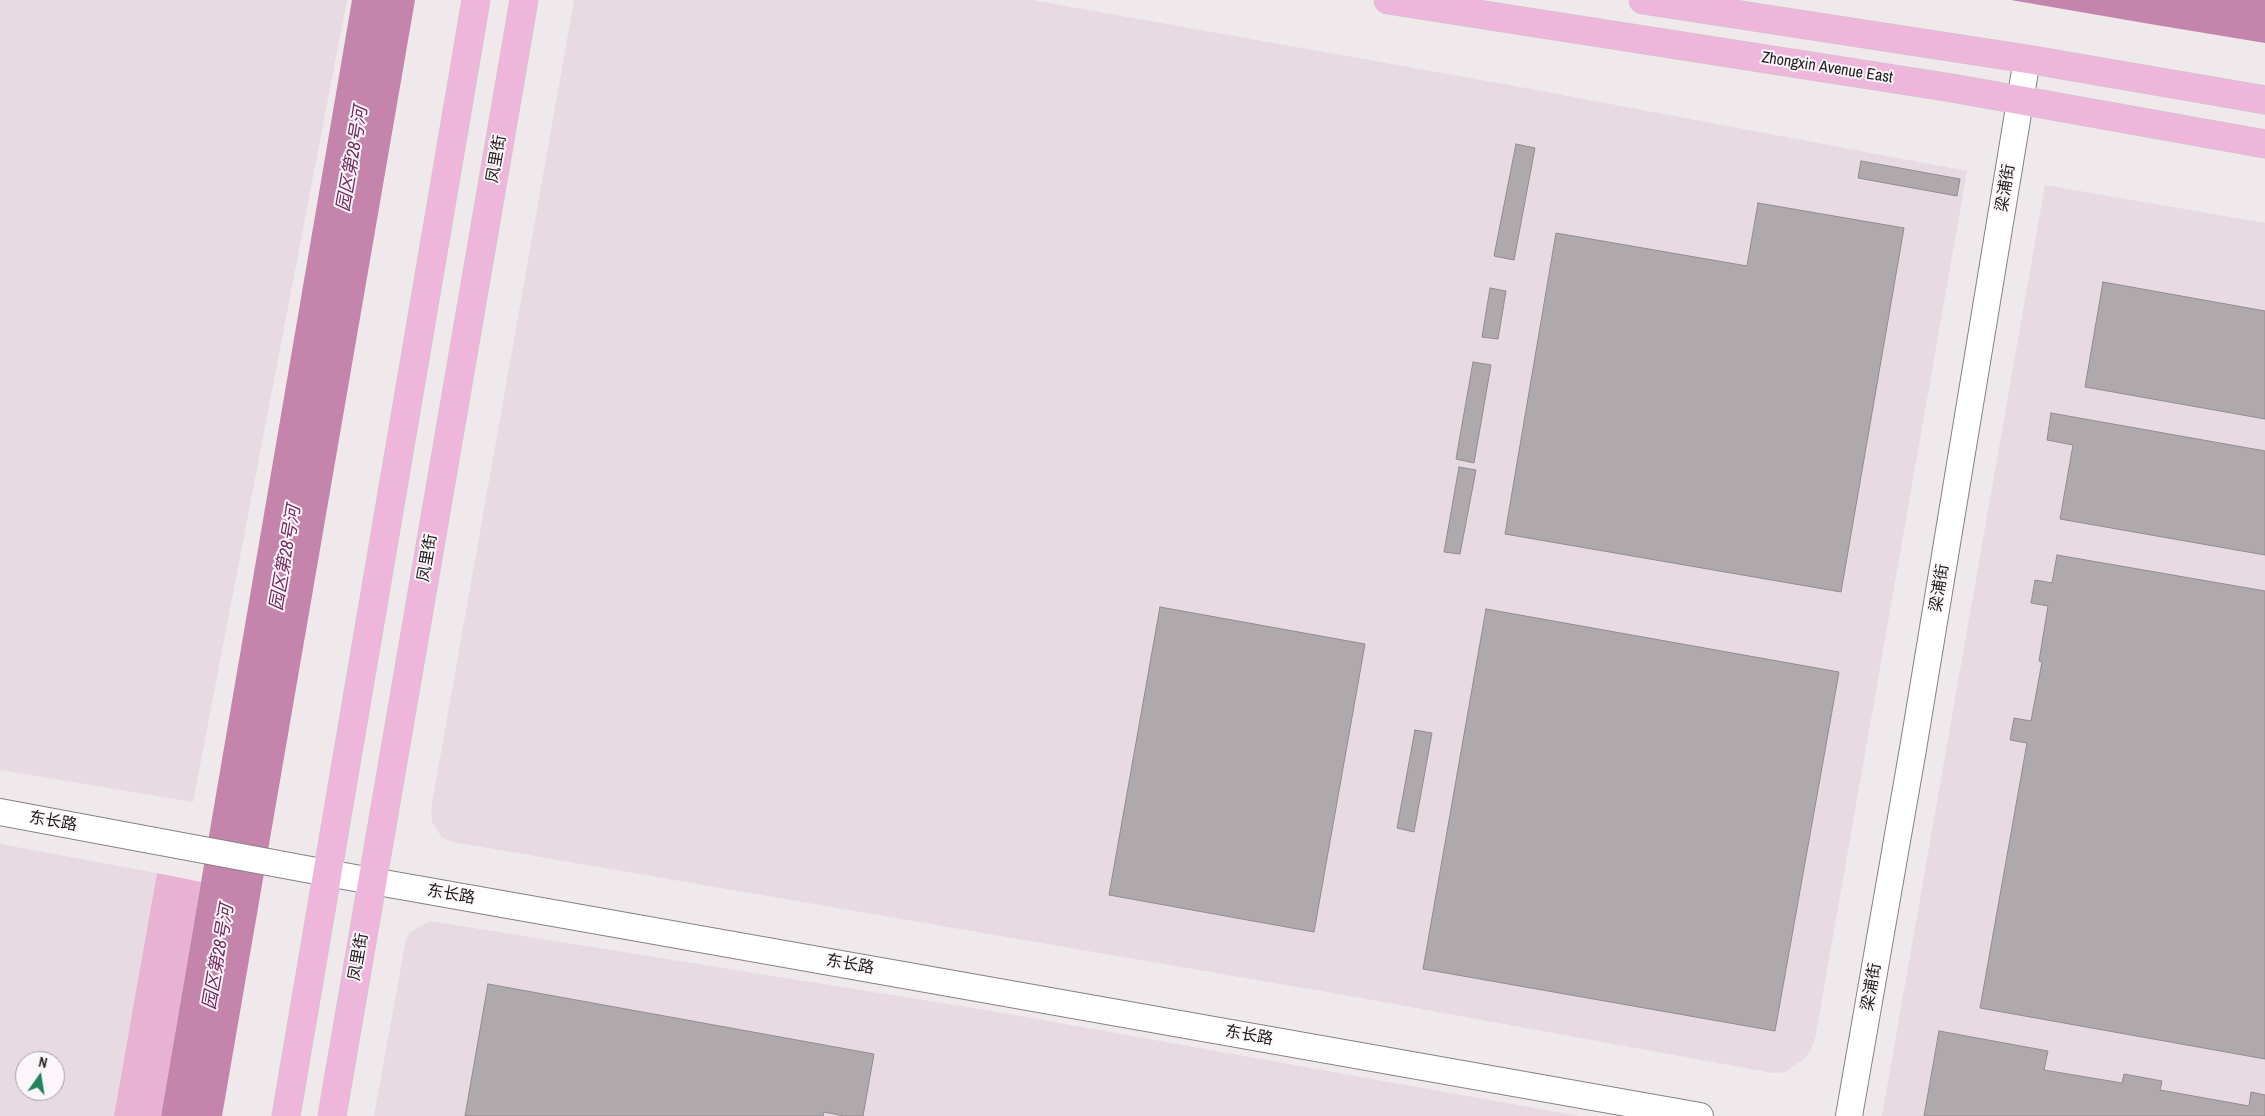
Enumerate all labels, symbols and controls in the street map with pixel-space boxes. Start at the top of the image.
street label: Zhongxin Avenue East [1760,48,1894,88]
water label: 园区第28号河 [333,105,373,213]
street label: 凤里街 [483,134,511,184]
street label: 梁浦街 [1993,163,2019,213]
water label: 园区第28号河 [266,504,306,612]
street label: 凤里街 [414,533,442,583]
street label: 梁浦街 [1927,563,1953,613]
street label: 东长路 [28,808,78,836]
street label: 东长路 [426,881,476,909]
water label: 园区第28号河 [199,903,239,1011]
street label: 凤里街 [345,932,373,982]
street label: 东长路 [825,951,875,979]
street label: 梁浦街 [1858,962,1886,1012]
street label: 东长路 [1224,1022,1274,1050]
north arrow [15,1051,65,1101]
text: N [37,1053,49,1072]

